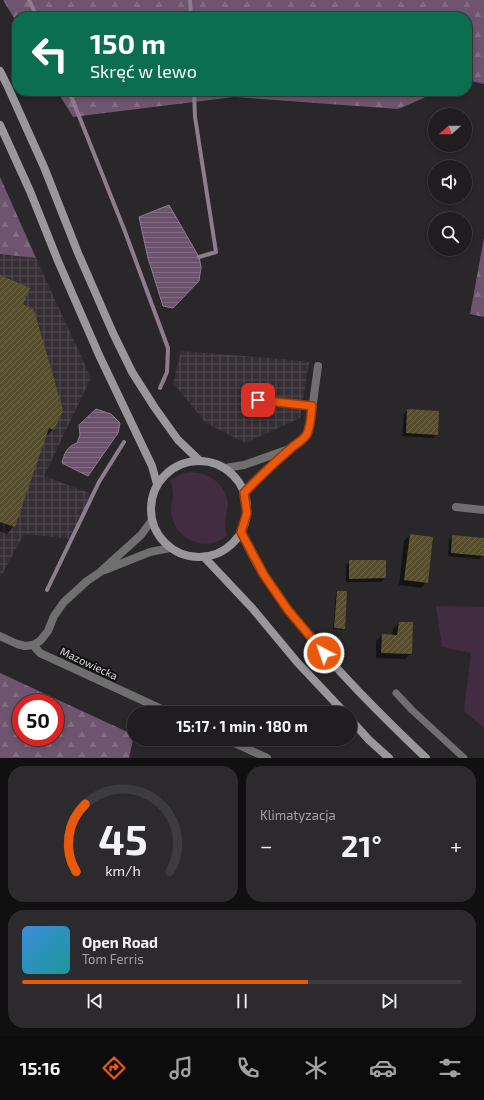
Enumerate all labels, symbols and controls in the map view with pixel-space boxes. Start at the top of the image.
text: 150 m [90,26,166,60]
icon: left [24,28,76,80]
text: Skręć w lewo [90,60,197,82]
north arrow [428,108,472,152]
map controls [428,108,472,256]
button: sound [428,160,472,204]
button: search [428,212,472,256]
pin [241,383,275,417]
icon: arrive [247,389,269,411]
position arrow [303,632,345,674]
street label: Mazowiecka [58,644,120,682]
speed limit sign: 50 [12,694,64,746]
text: 15:17 · 1 min · 180 m [176,717,308,735]
text: Klimatyzacja [260,807,336,823]
text: 45 [98,813,148,863]
text: 21° [341,827,382,863]
text: − [260,832,273,858]
text: + [450,832,462,858]
text: km/h [105,862,141,879]
text: Open Road [82,933,158,951]
text: Tom Ferris [82,951,144,967]
icon: previous [84,990,106,1012]
icon: pause [231,990,253,1012]
icon: next [378,990,400,1012]
icon: directions [100,1054,128,1082]
icon: music [167,1054,195,1082]
icon: phone [234,1054,262,1082]
icon: climate [302,1054,330,1082]
icon: car [369,1054,397,1082]
icon: filters [436,1054,464,1082]
text: 15:16 [20,1057,60,1079]

